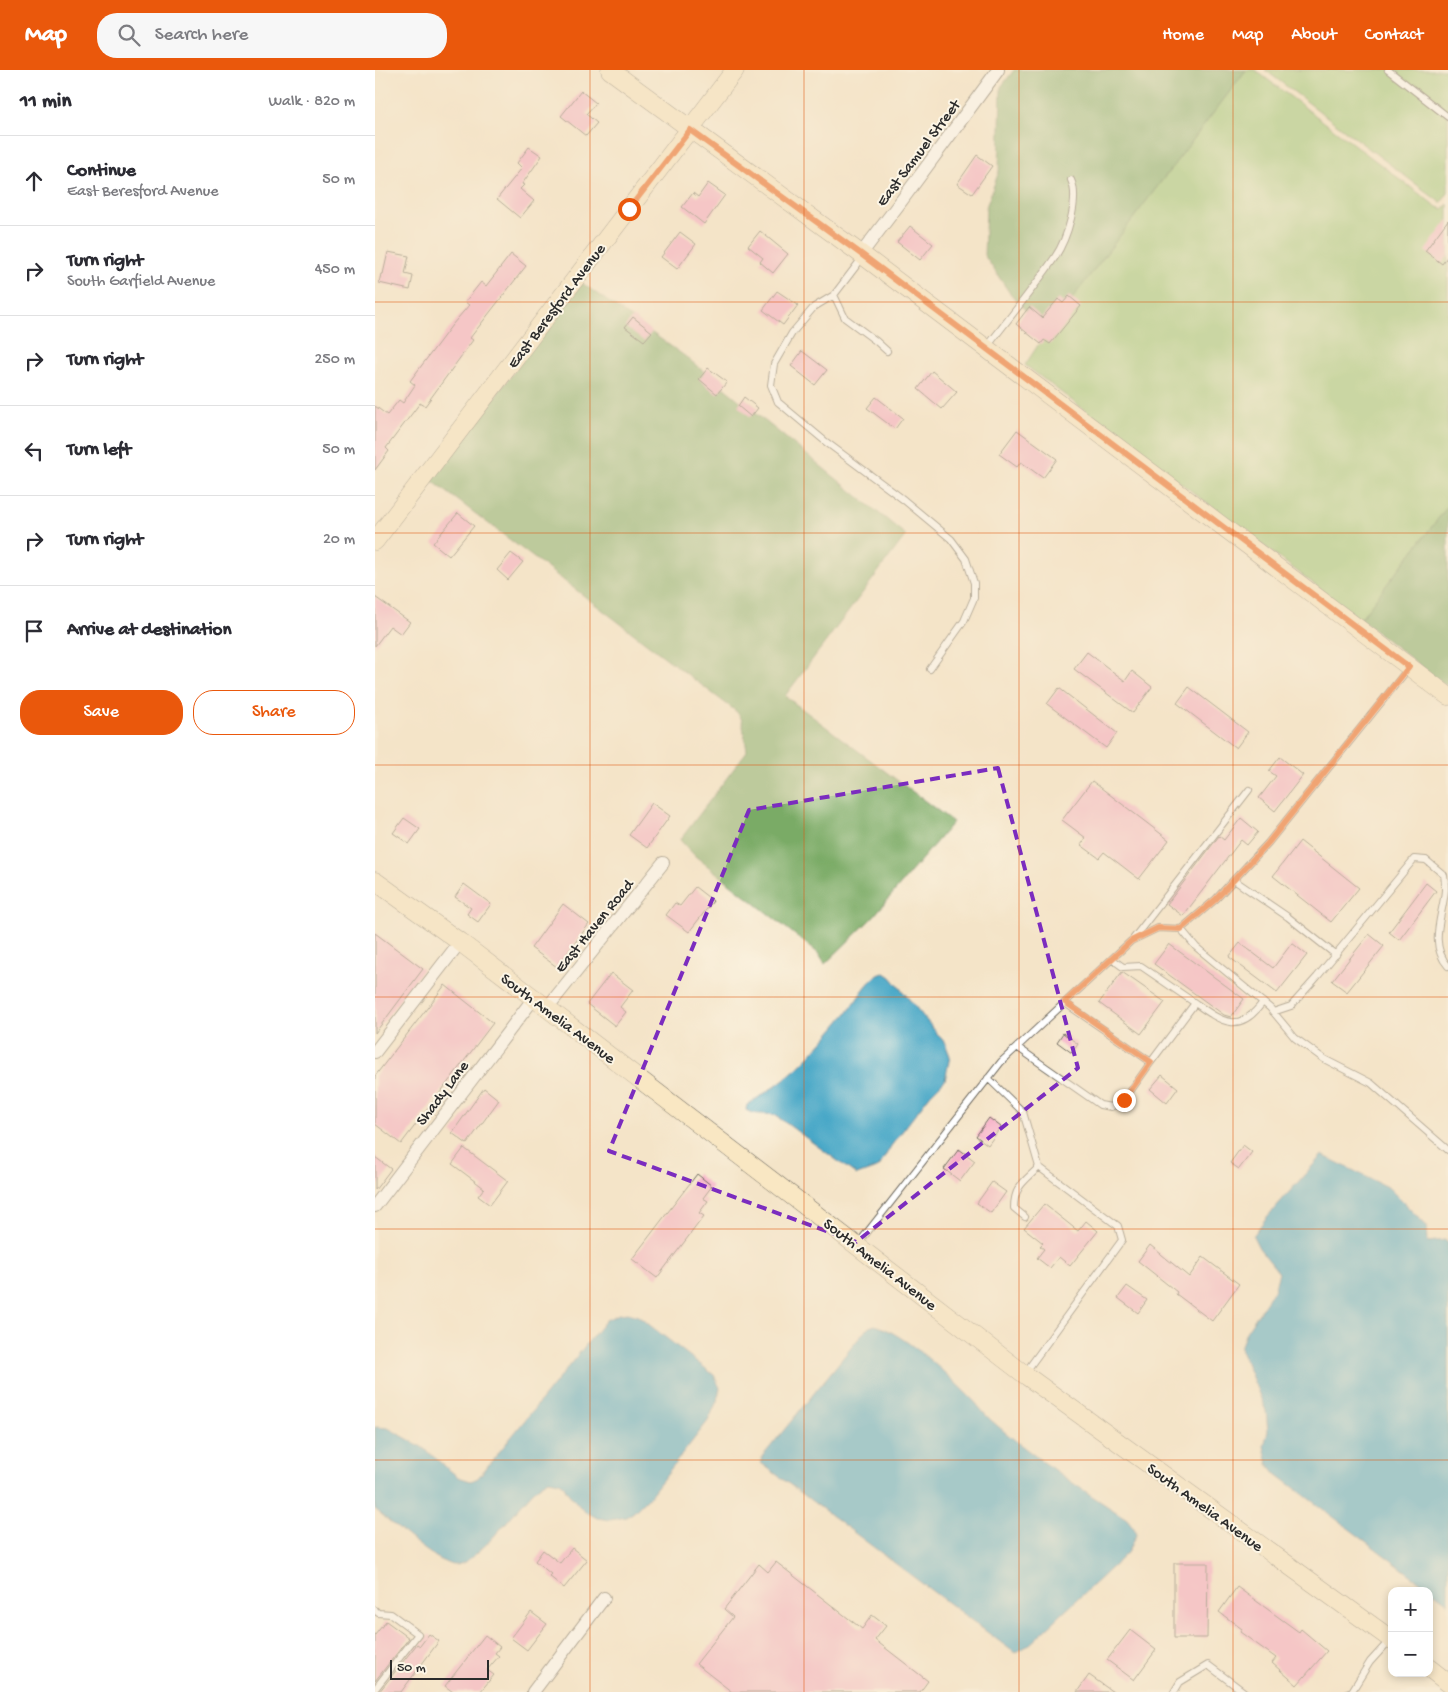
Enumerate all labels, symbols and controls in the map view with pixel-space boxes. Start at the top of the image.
search box [97,13,447,58]
text: Map [25,21,67,50]
icon: search [115,21,143,49]
text: Search here [155,24,248,47]
text: Home [1162,25,1204,46]
text: Map [1232,25,1263,46]
text: About [1291,25,1337,46]
text: Contact [1365,25,1423,46]
text: 11 min [20,90,71,115]
text: Walk · 820 m [268,93,355,112]
street label: East Samuel Street [874,96,967,211]
text: Continue [67,160,136,183]
icon: ahead [20,167,48,195]
text: 50 m [322,171,355,190]
text: East Beresford Avenue [67,183,218,202]
route start [618,198,641,221]
street label: East Beresford Avenue [505,240,611,373]
text: Turn right [67,250,143,273]
icon: right [20,257,48,285]
text: 450 m [315,261,355,280]
text: South Garfield Avenue [67,273,215,292]
icon: right [20,347,48,375]
text: Turn right [67,349,143,372]
text: 250 m [315,351,355,370]
icon: left [20,437,48,465]
text: Turn left [67,439,131,462]
text: 50 m [322,441,355,460]
icon: right [20,527,48,555]
text: Turn right [67,529,143,552]
text: 20 m [323,531,355,550]
icon: arrive [20,617,48,645]
text: Arrive at destination [67,619,231,642]
button: Save [20,690,183,735]
button: Share [193,690,355,735]
street label: East Haven Road [552,875,640,978]
street label: South Amelia Avenue [496,970,619,1070]
street label: Shady Lane [413,1057,475,1130]
route end [1113,1089,1136,1112]
street label: South Amelia Avenue [818,1215,940,1316]
street label: South Amelia Avenue [1142,1460,1266,1558]
map controls [1388,1587,1433,1677]
button: + [1388,1587,1433,1632]
button: − [1388,1632,1433,1677]
scale bar [390,1657,489,1680]
text: 50 m [397,1660,426,1677]

